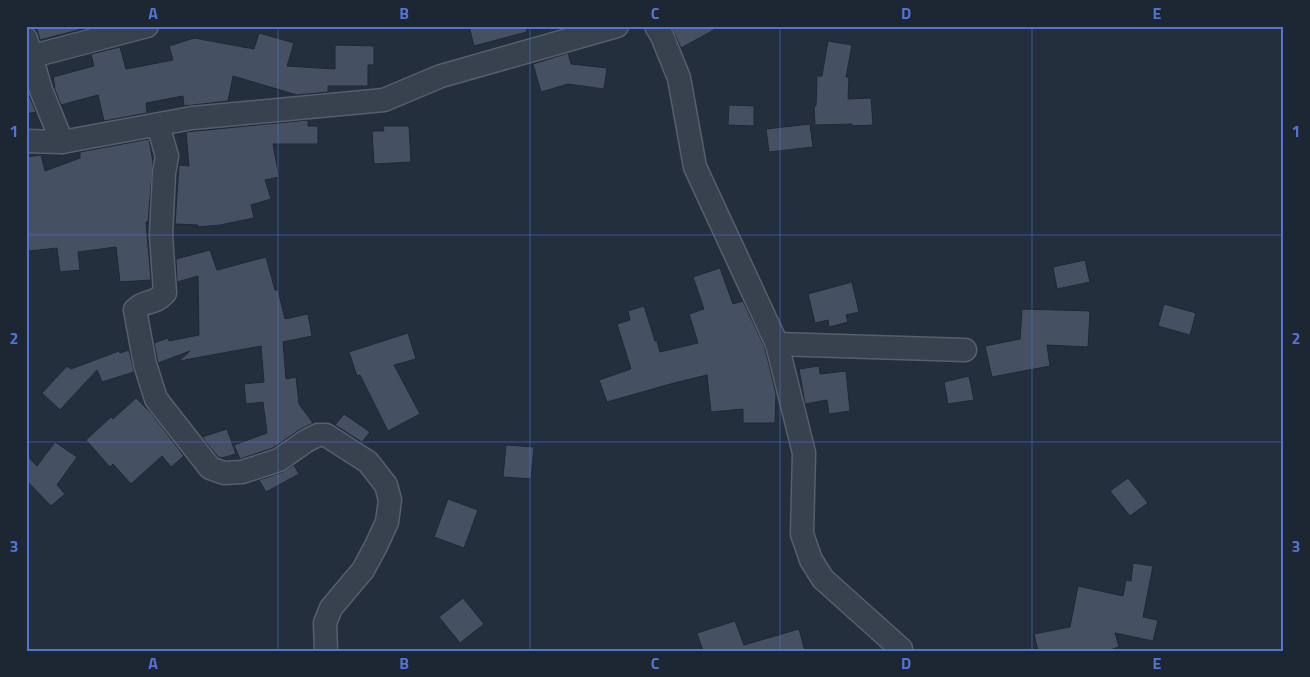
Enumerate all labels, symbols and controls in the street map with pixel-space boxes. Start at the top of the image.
text: A [148,1,158,25]
text: B [399,1,409,25]
text: C [651,1,660,25]
text: D [901,1,911,25]
text: E [1153,1,1162,25]
text: 1 [10,119,18,143]
text: 1 [1292,119,1300,143]
text: 2 [10,326,18,350]
text: 2 [1292,326,1300,350]
text: 3 [10,534,18,558]
text: 3 [1292,534,1300,558]
text: A [148,651,158,675]
text: B [399,651,409,675]
text: C [651,651,660,675]
text: D [901,651,911,675]
text: E [1153,651,1162,675]

